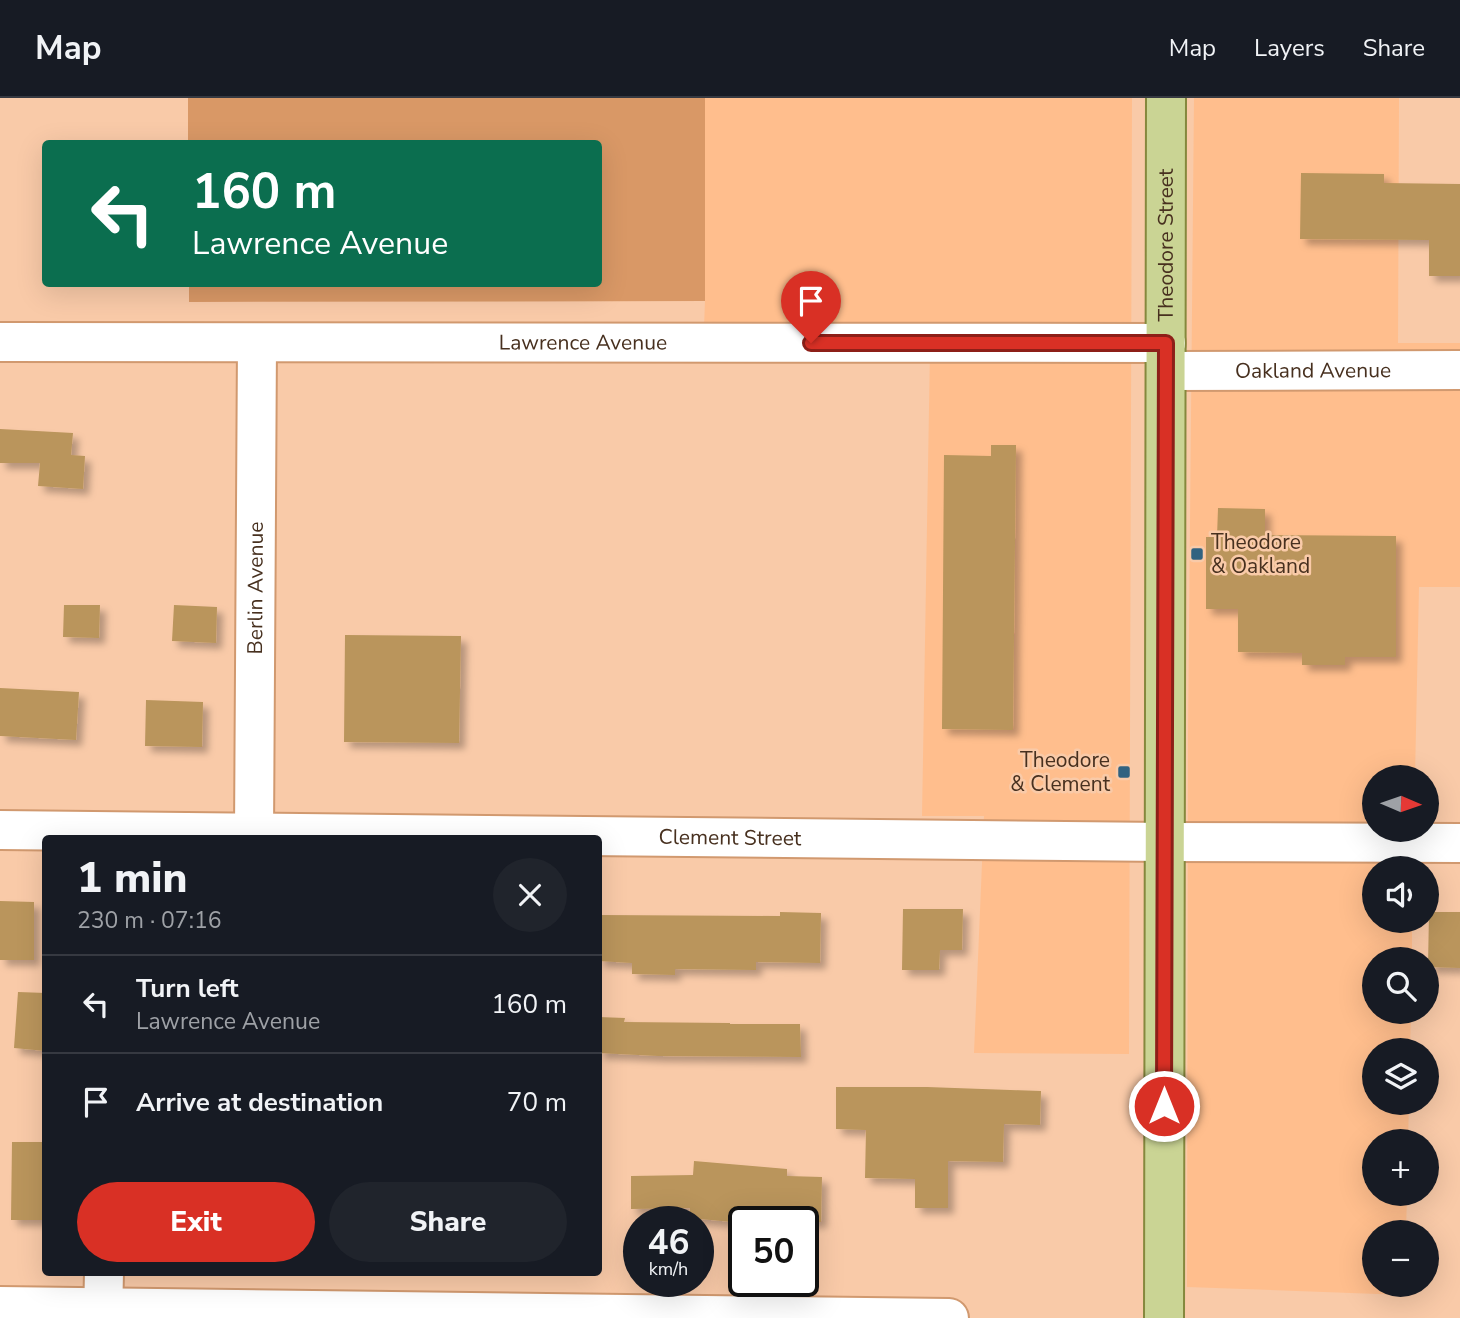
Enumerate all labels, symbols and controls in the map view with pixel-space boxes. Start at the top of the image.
text: Map [35,26,102,71]
text: Map [1169,32,1216,64]
text: Layers [1254,32,1325,64]
text: Share [1363,32,1425,64]
text: 160 m [192,158,336,225]
icon: left [77,168,168,259]
street label: Theodore Street [1152,168,1180,321]
text: Lawrence Avenue [192,222,448,265]
pin [781,271,841,343]
icon: arrive [792,282,830,320]
street label: Lawrence Avenue [499,328,667,357]
street label: Oakland Avenue [1235,356,1391,385]
street label: Berlin Avenue [241,521,270,655]
place label: Theodore & Oakland [1211,528,1310,580]
marker: Theodore & Oakland [1189,546,1205,562]
place label: Theodore & Clement [1010,746,1111,798]
marker: Theodore & Clement [1116,764,1132,780]
north arrow [1362,765,1438,842]
map controls [1362,765,1439,1297]
street label: Clement Street [658,823,802,852]
text: 1 min [77,850,187,907]
button: sound [1362,856,1439,933]
button: close [493,858,567,932]
text: 230 m · 07:16 [77,905,222,936]
button: search [1362,947,1439,1024]
text: Turn left [136,971,239,1006]
icon: left [77,985,115,1023]
text: 160 m [491,987,567,1022]
text: Lawrence Avenue [136,1006,320,1037]
button: layers [1362,1038,1439,1115]
position arrow [1127,1069,1201,1143]
icon: arrive [77,1083,115,1121]
text: Arrive at destination [136,1085,383,1120]
text: 70 m [507,1085,567,1120]
button: + [1362,1129,1439,1206]
button: Exit [77,1182,315,1262]
button: Share [329,1182,567,1262]
speed limit sign: 50 [728,1206,819,1297]
text: 46 [647,1219,690,1266]
button: − [1362,1220,1439,1297]
text: km/h [649,1257,688,1281]

